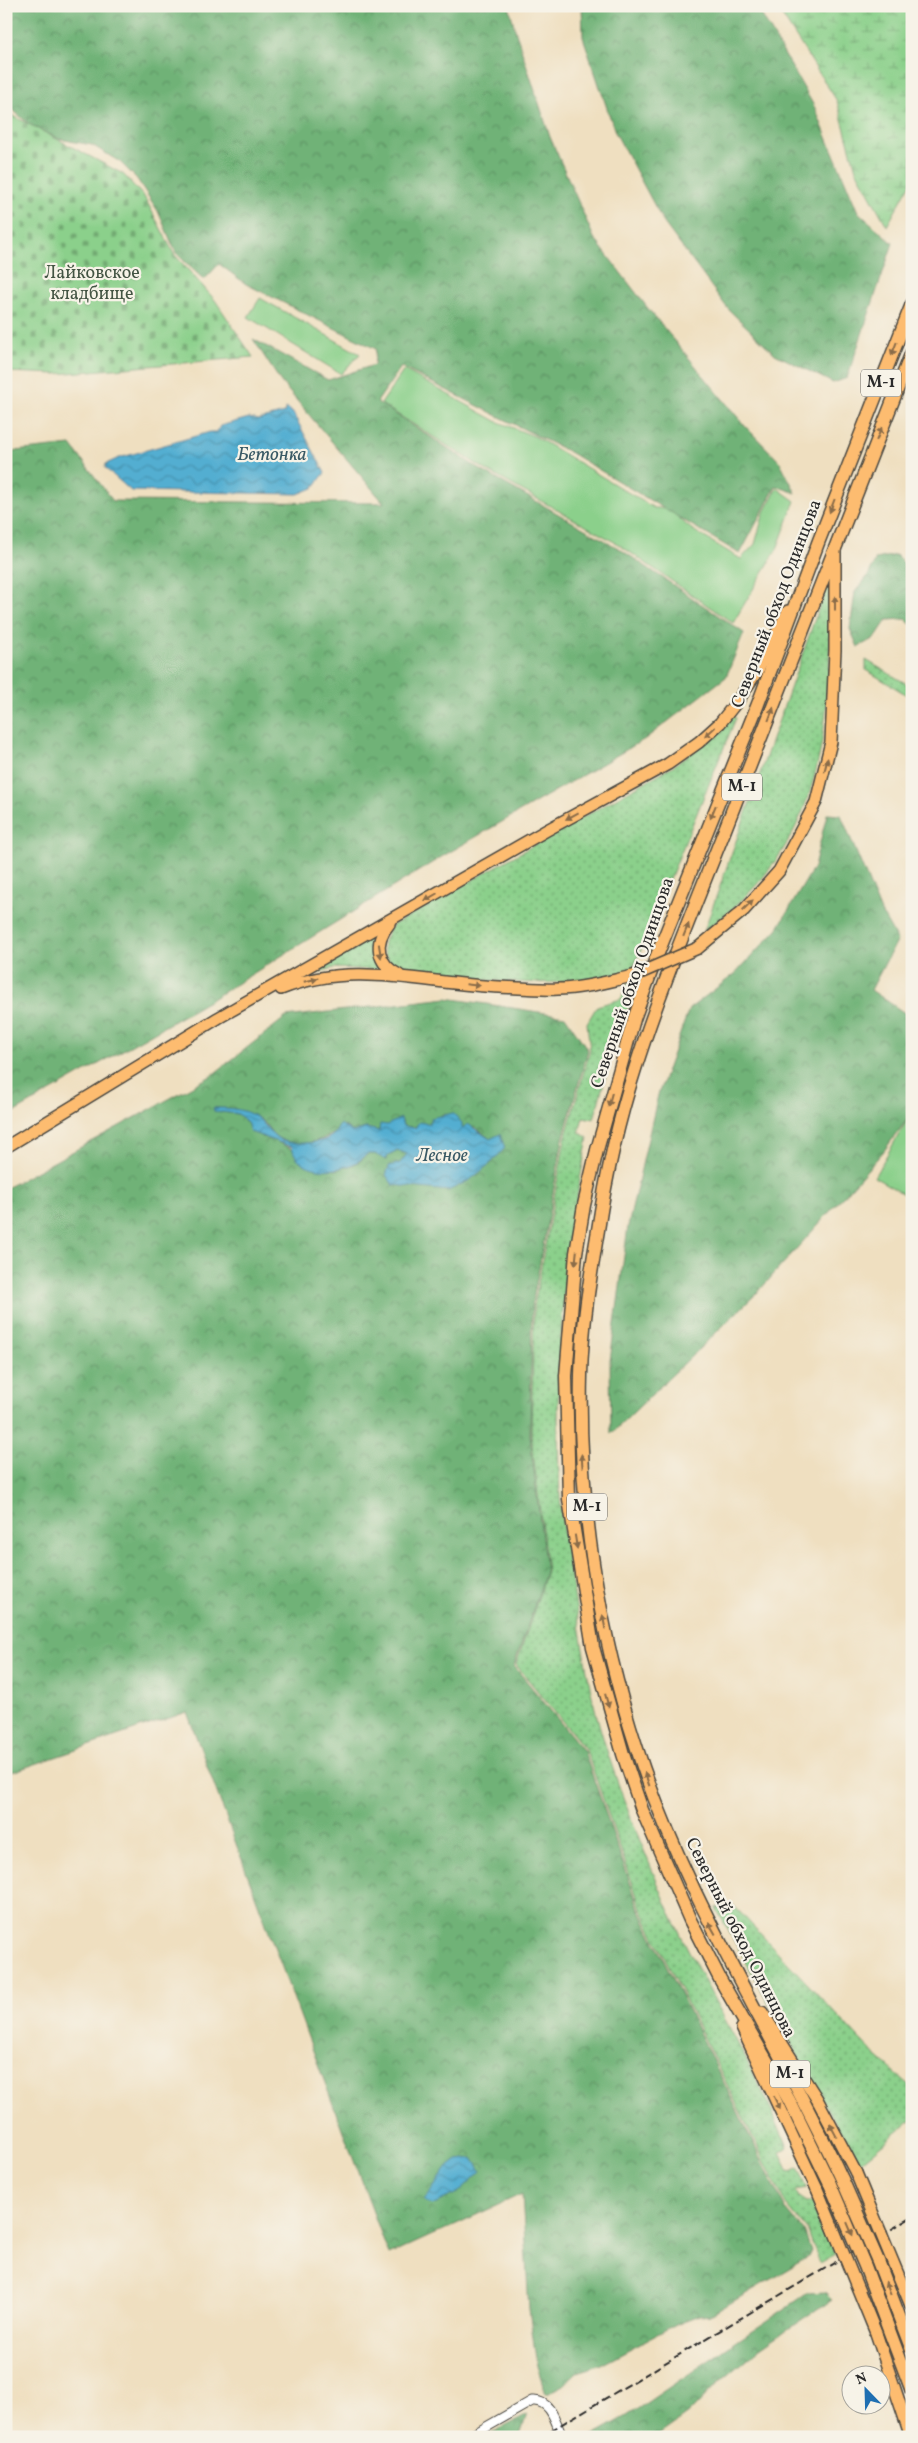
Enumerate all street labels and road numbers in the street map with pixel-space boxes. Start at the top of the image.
road number: М-1 [861,369,901,396]
street label: Северный обход Одинцова [726,496,828,712]
road number: М-1 [722,774,762,800]
street label: Северный обход Одинцова [585,874,681,1092]
road number: М-1 [567,1494,607,1520]
street label: Северный обход Одинцова [679,1834,801,2042]
road number: М-1 [770,2060,810,2088]

